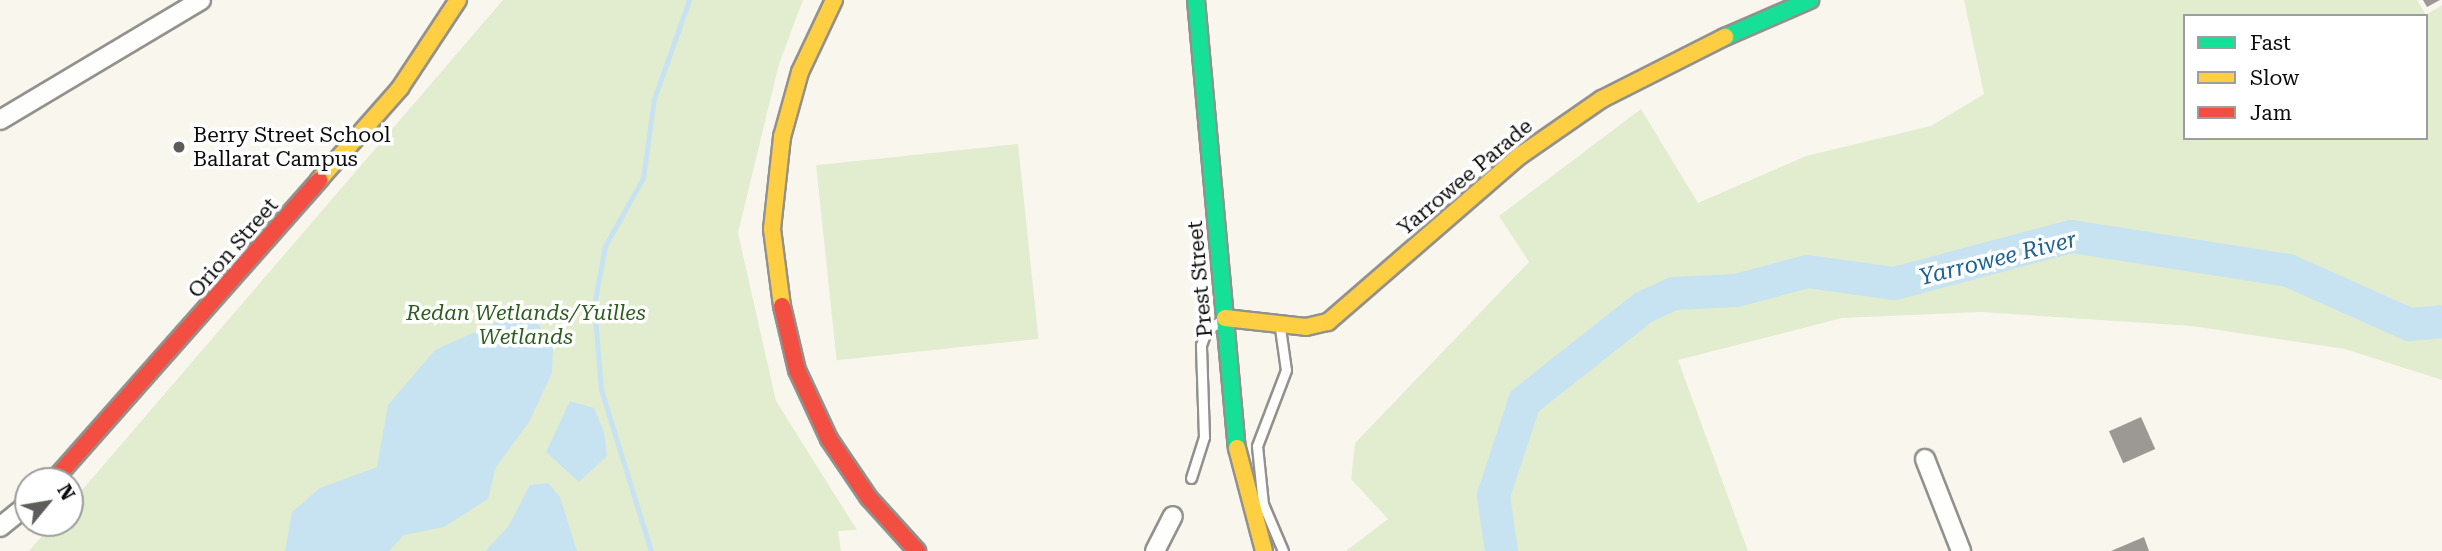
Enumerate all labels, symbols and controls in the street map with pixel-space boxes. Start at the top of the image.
legend [2183,14,2428,140]
text: Fast [2250,31,2291,55]
text: Slow [2250,66,2299,90]
text: Jam [2250,101,2292,125]
street label: Yarrowee Parade [1393,113,1537,241]
place label: Berry Street School Ballarat Campus [193,122,391,172]
marker: Berry Street School Ballarat Campus [171,139,187,155]
street label: Orion Street [183,193,283,303]
street label: Prest Street [1182,220,1218,338]
water label: Yarrowee River [1916,226,2080,292]
park label: Redan Wetlands/Yuilles Wetlands [406,300,646,350]
north arrow [14,467,84,537]
text: N [52,480,80,504]

